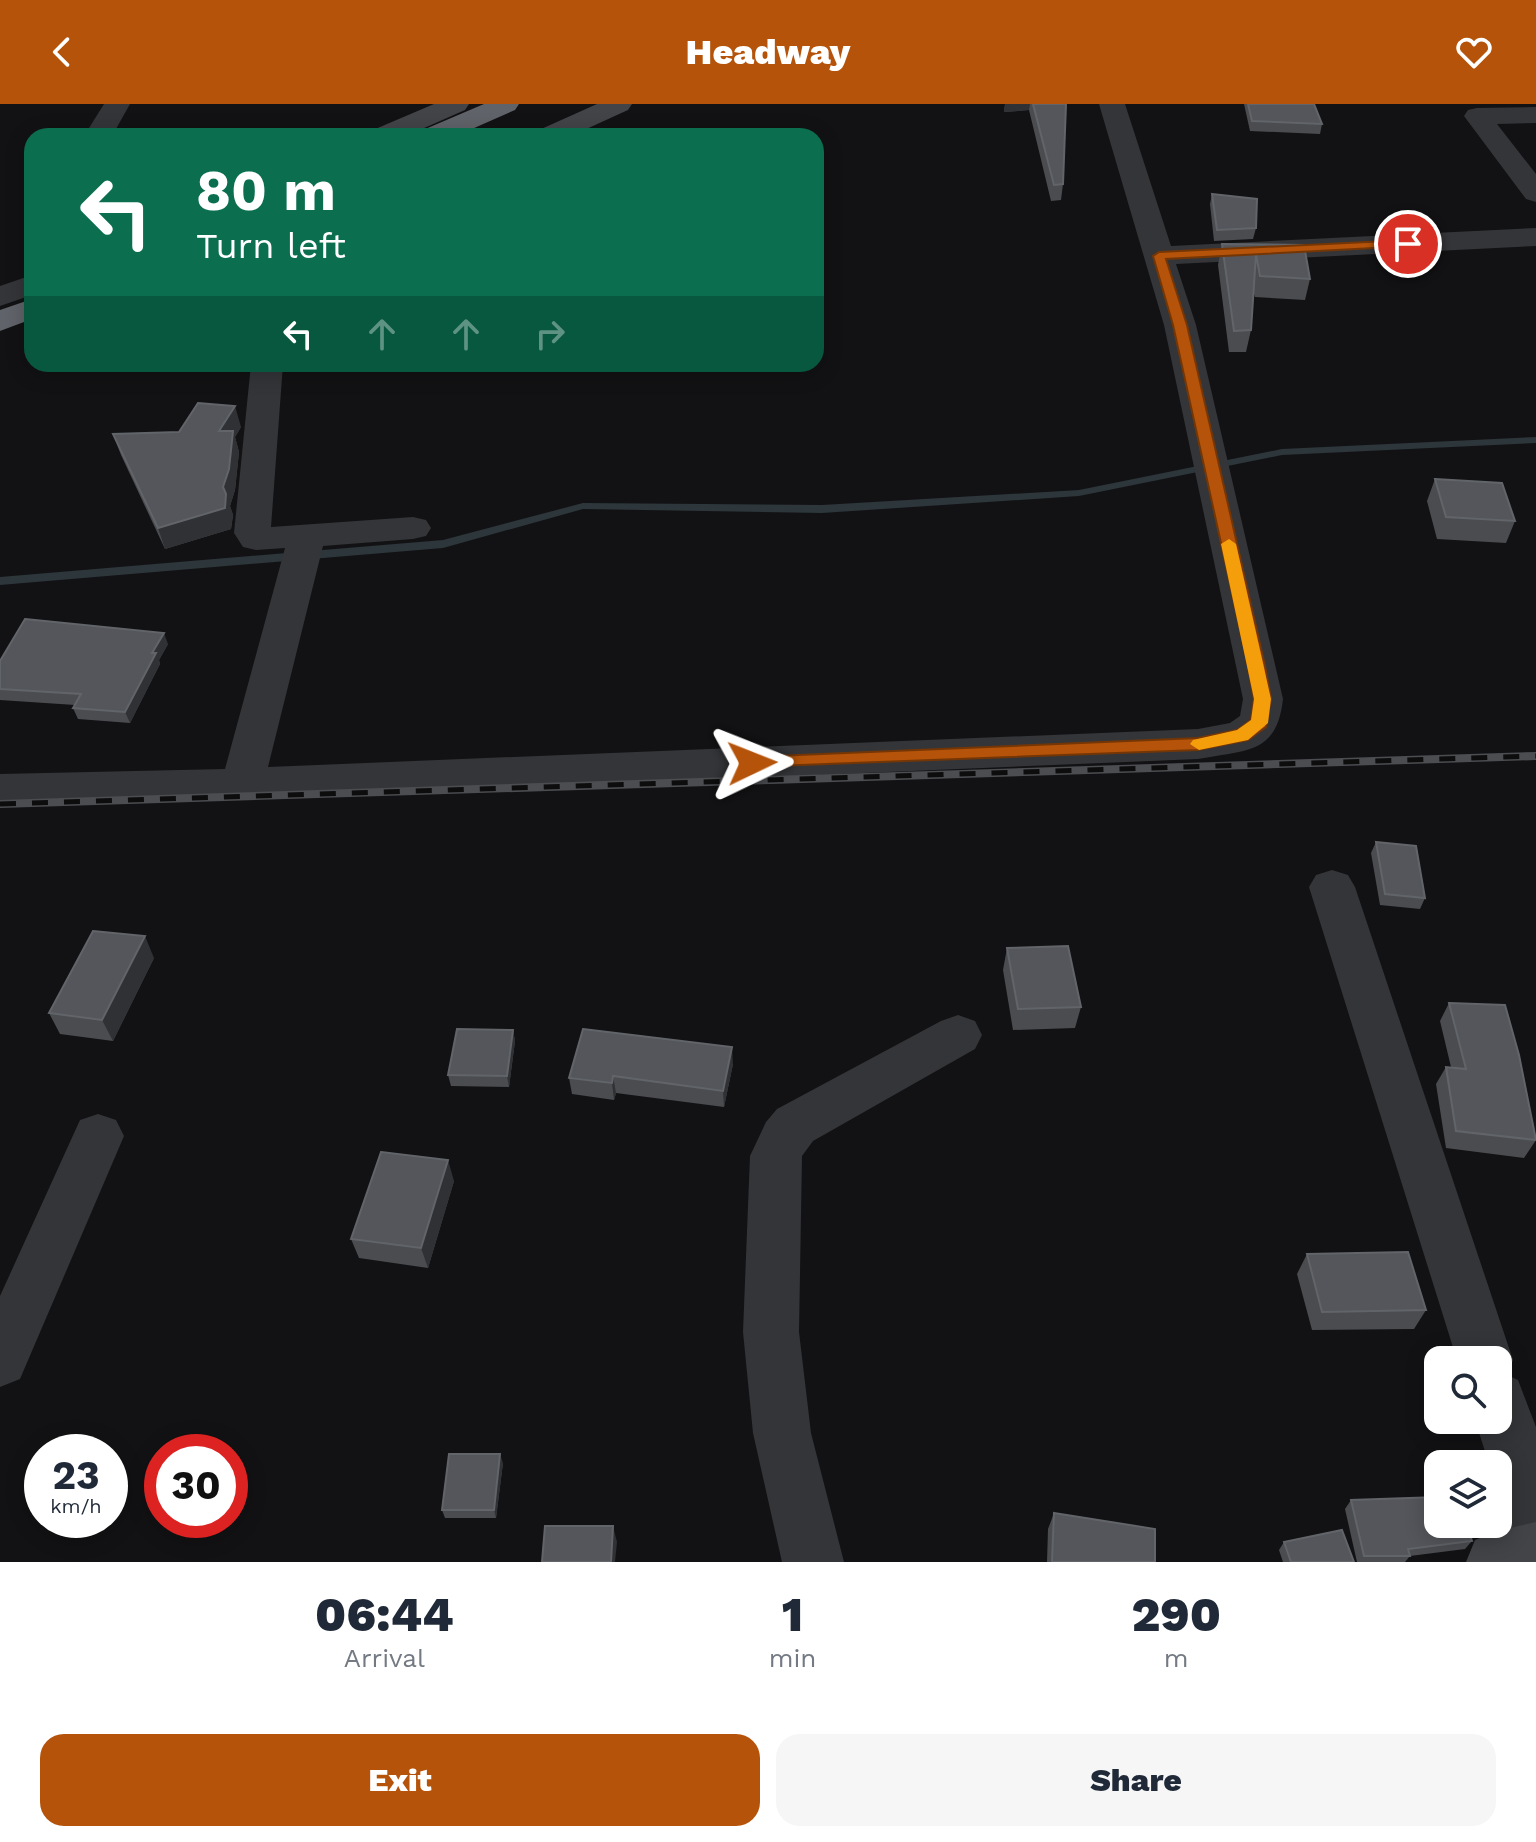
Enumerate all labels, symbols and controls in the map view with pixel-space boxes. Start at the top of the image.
icon: back [40,30,84,74]
icon: heart [1452,30,1496,74]
text: Headway [686,31,850,73]
text: 80 m [196,158,336,224]
icon: left [64,160,168,264]
pin [1374,210,1442,278]
icon: arrive [1386,222,1430,266]
text: Turn left [196,225,346,267]
icon: left [276,312,320,356]
icon: ahead [360,312,404,356]
icon: ahead [444,312,488,356]
icon: right [528,312,572,356]
position arrow [710,721,794,805]
map controls [1424,1346,1512,1538]
button: search [1424,1346,1512,1434]
speed limit sign: 30 [144,1434,248,1538]
button: layers [1424,1450,1512,1538]
text: 23 [52,1452,100,1499]
text: km/h [50,1494,102,1518]
text: 06:44 [315,1586,454,1643]
text: 1 [782,1586,803,1643]
text: 290 [1131,1586,1221,1643]
text: Arrival [344,1643,425,1673]
text: min [769,1643,816,1673]
text: m [1164,1643,1189,1673]
button: Exit [40,1734,760,1826]
button: Share [776,1734,1496,1826]

